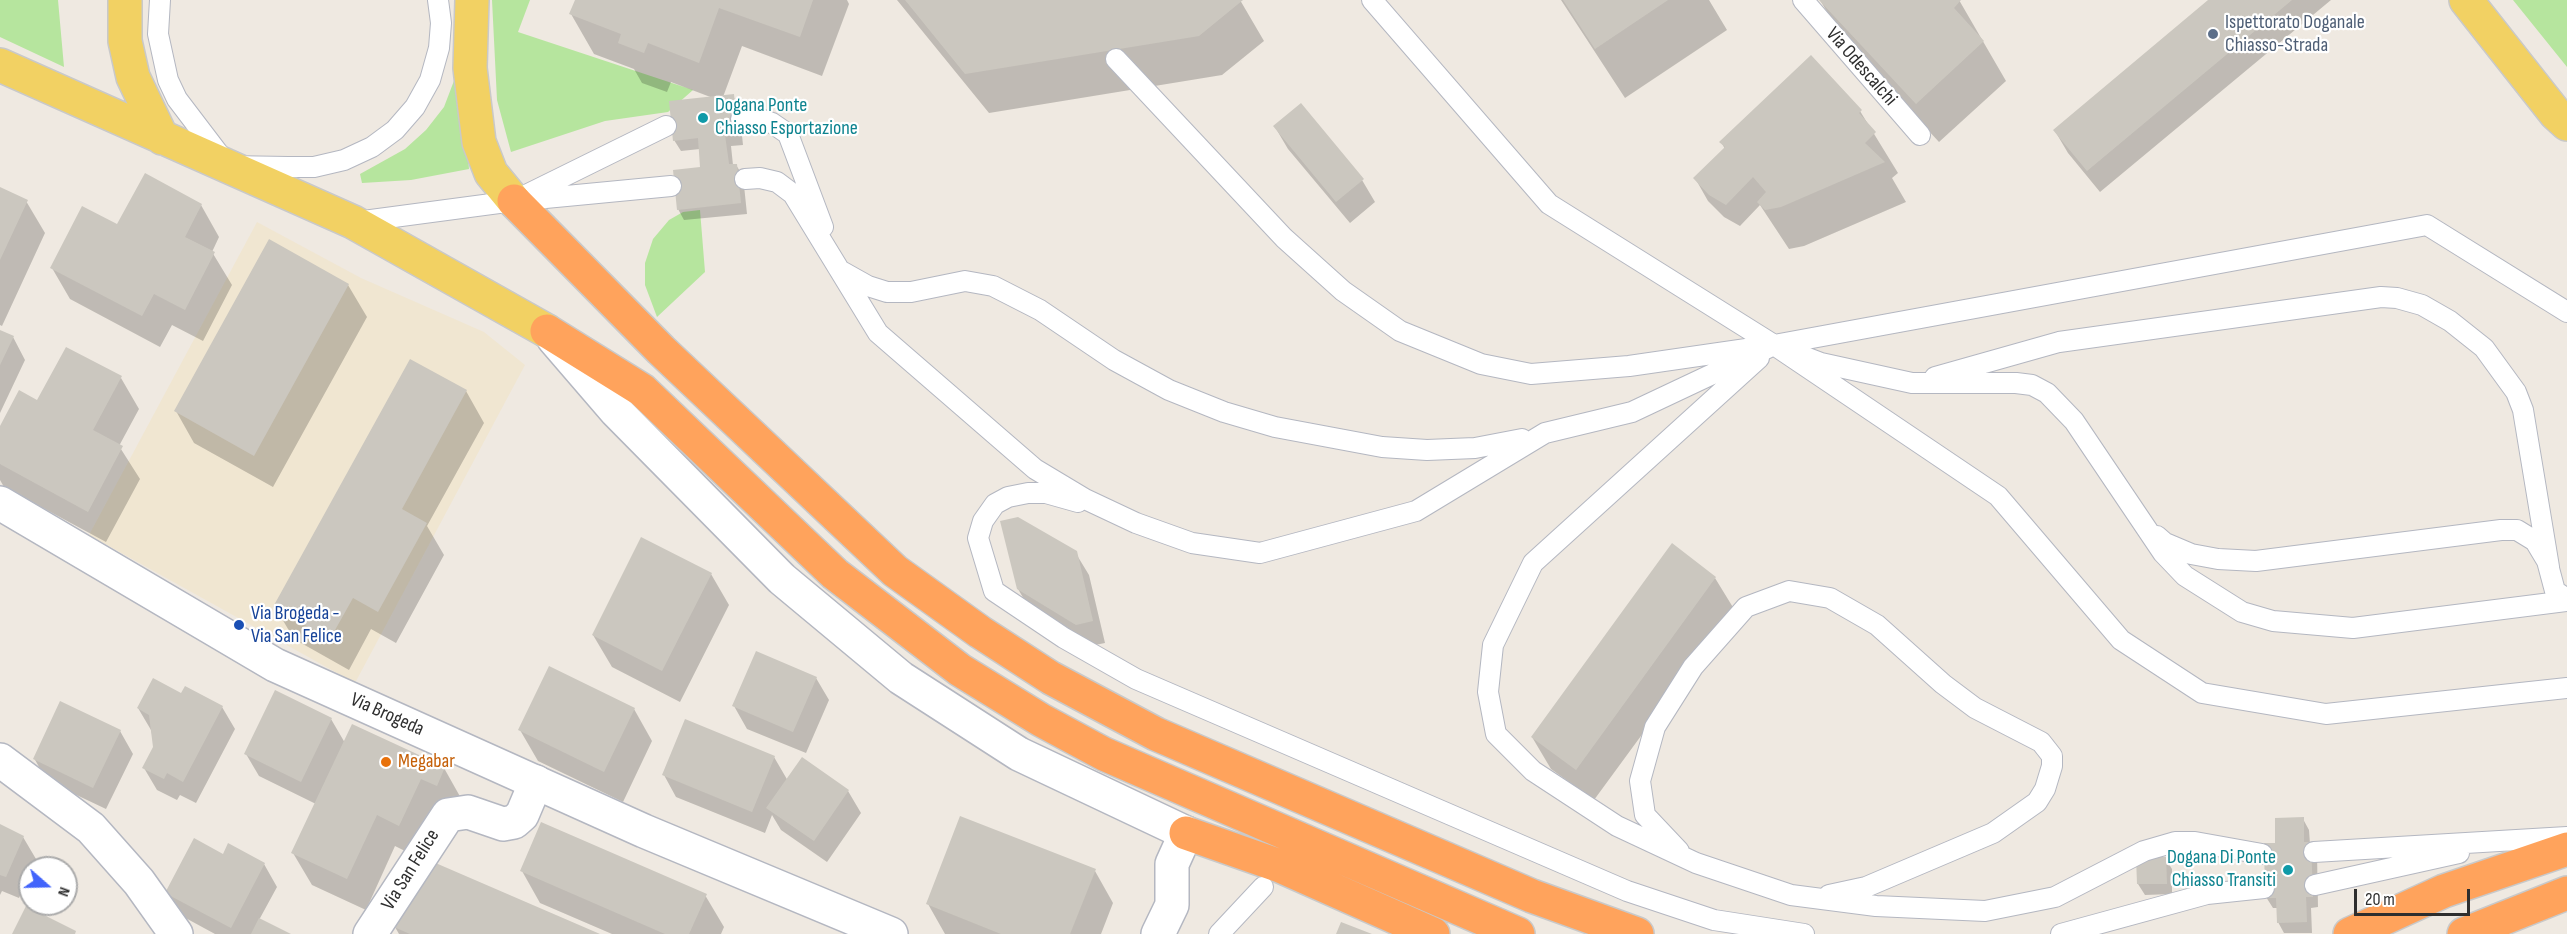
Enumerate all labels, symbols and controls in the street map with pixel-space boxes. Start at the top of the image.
place label: Ispettorato Doganale Chiasso-Strada [2225,11,2365,58]
street label: Via Odescalchi [1820,23,1902,111]
marker: Ispettorato Doganale Chiasso-Strada [2206,27,2220,41]
place label: Dogana Ponte Chiasso Esportazione [715,94,858,141]
marker: Dogana Ponte Chiasso Esportazione [696,111,710,125]
place label: Via Brogeda - Via San Felice [251,602,342,649]
marker: Via Brogeda - Via San Felice [232,618,246,632]
street label: Via Brogeda [346,688,428,742]
place label: Megabar [398,750,455,774]
marker: Megabar [379,755,393,769]
street label: Via San Felice [377,825,445,915]
place label: Dogana Di Ponte Chiasso Transiti [2167,846,2276,893]
north arrow [18,856,78,916]
marker: Dogana Di Ponte Chiasso Transiti [2281,863,2295,877]
scale bar [2357,877,2472,915]
text: N [53,884,74,899]
text: 20 m [2365,889,2395,910]

